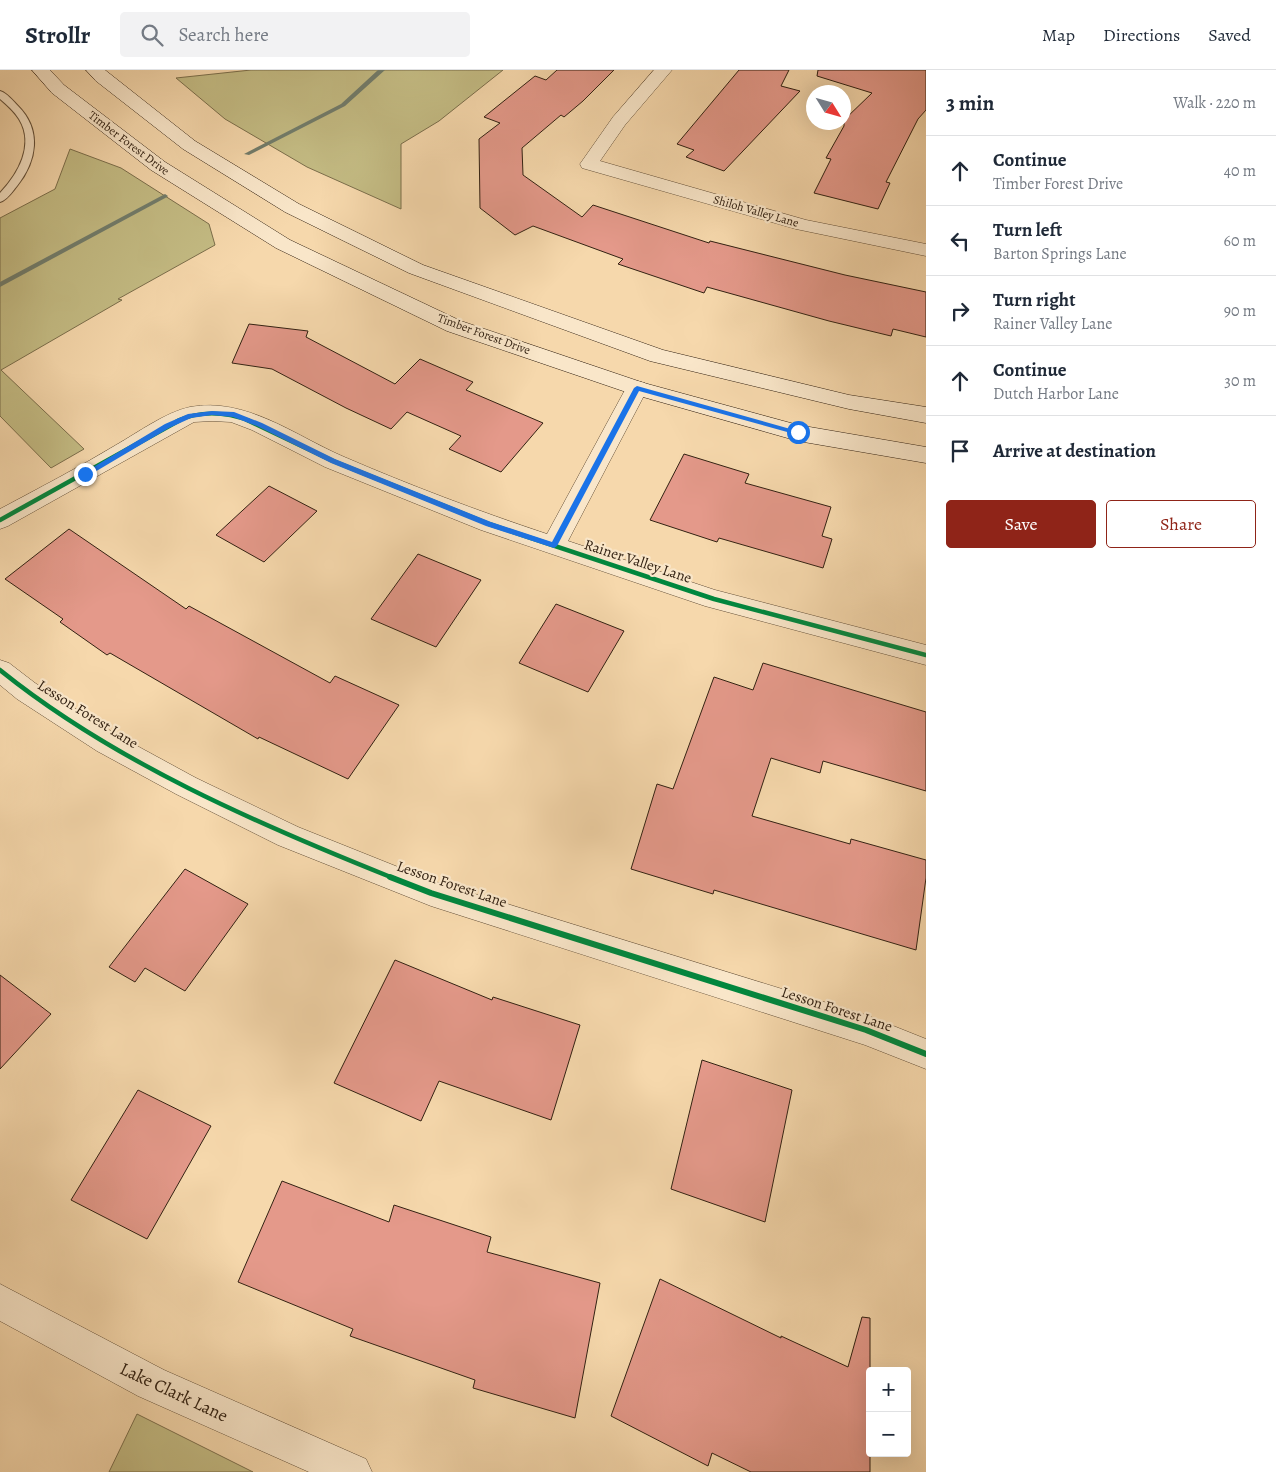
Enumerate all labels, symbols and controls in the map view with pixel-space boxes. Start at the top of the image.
search box [120,12,470,57]
text: Strollr [25,19,90,51]
icon: search [138,21,166,49]
text: Search here [178,22,269,48]
text: Map [1042,23,1075,47]
text: Directions [1103,23,1180,47]
text: Saved [1208,23,1251,47]
north arrow [806,85,851,130]
text: 3 min [946,89,994,117]
text: Walk · 220 m [1173,92,1256,114]
street label: Timber Forest Drive [85,107,173,179]
text: Continue [993,147,1067,173]
icon: ahead [946,157,974,185]
text: 40 m [1224,160,1256,182]
text: Timber Forest Drive [993,173,1123,195]
street label: Shiloh Valley Lane [711,191,801,231]
text: Turn left [993,217,1062,243]
icon: left [946,227,974,255]
text: 60 m [1224,230,1256,252]
text: Barton Springs Lane [993,243,1127,265]
text: Turn right [993,287,1075,313]
icon: right [946,297,974,325]
text: 90 m [1224,300,1256,322]
street label: Timber Forest Drive [435,310,533,358]
text: Rainer Valley Lane [993,313,1112,335]
text: Continue [993,357,1067,383]
icon: ahead [946,367,974,395]
text: 30 m [1224,370,1256,392]
text: Dutch Harbor Lane [993,383,1119,405]
route start [787,421,810,444]
icon: arrive [946,437,974,465]
text: Arrive at destination [993,438,1156,464]
route end [74,463,97,486]
button: Save [946,500,1096,548]
button: Share [1106,500,1256,548]
street label: Rainer Valley Lane [582,534,695,588]
street label: Lesson Forest Lane [34,675,142,753]
street label: Lesson Forest Lane [394,856,510,912]
street label: Lesson Forest Lane [779,982,895,1036]
street label: Lake Clark Lane [116,1356,232,1428]
map controls [866,1367,911,1457]
button: + [866,1367,911,1412]
button: − [866,1412,911,1457]

